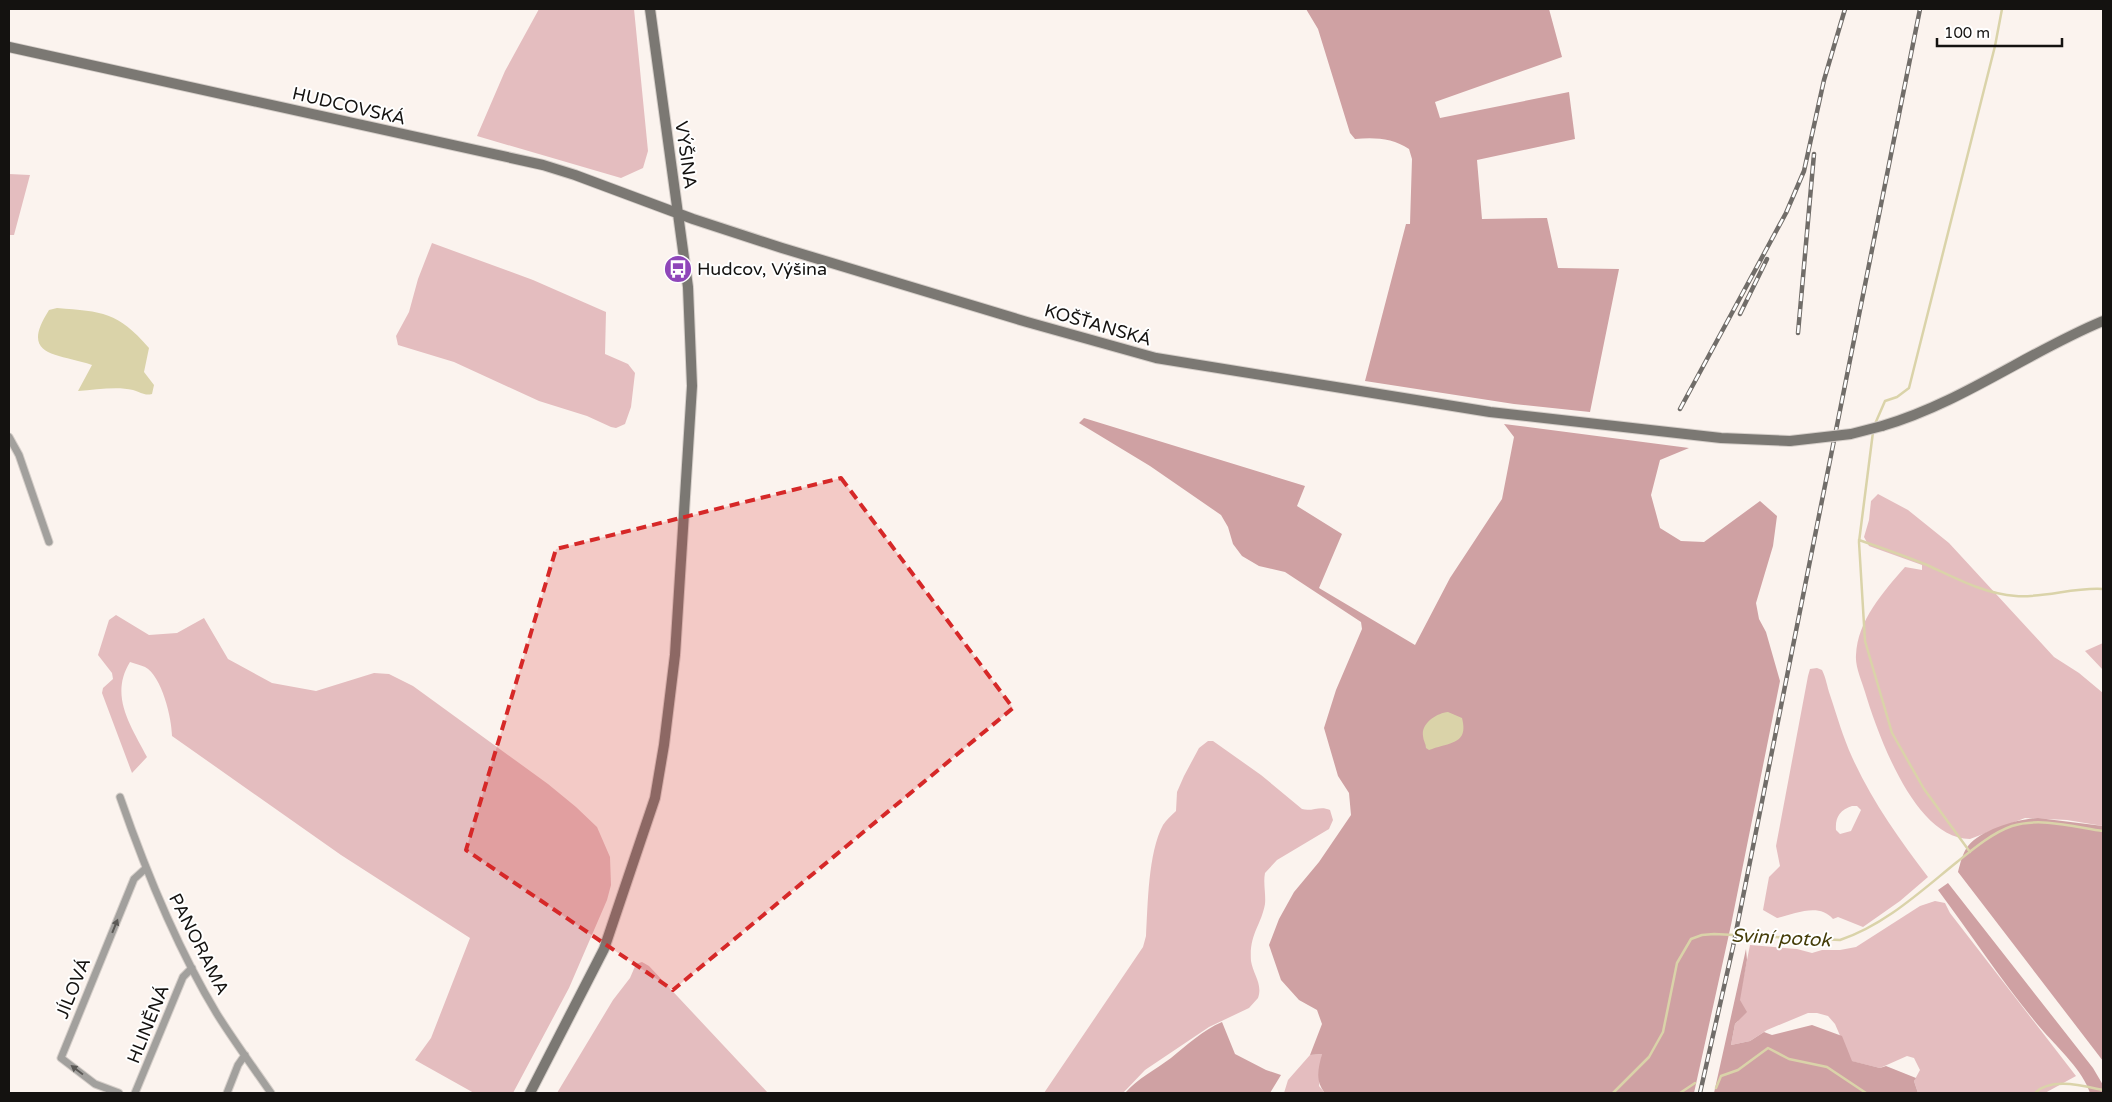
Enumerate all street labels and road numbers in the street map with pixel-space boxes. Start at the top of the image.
street label: HUDCOVSKÁ [290,82,408,130]
street label: VÝŠINA [670,120,702,190]
street label: KOŠŤANSKÁ [1042,299,1154,351]
street label: PANORAMA [164,890,234,998]
street label: JÍLOVÁ [51,954,95,1022]
street label: HLINĚNÁ [122,981,174,1067]

